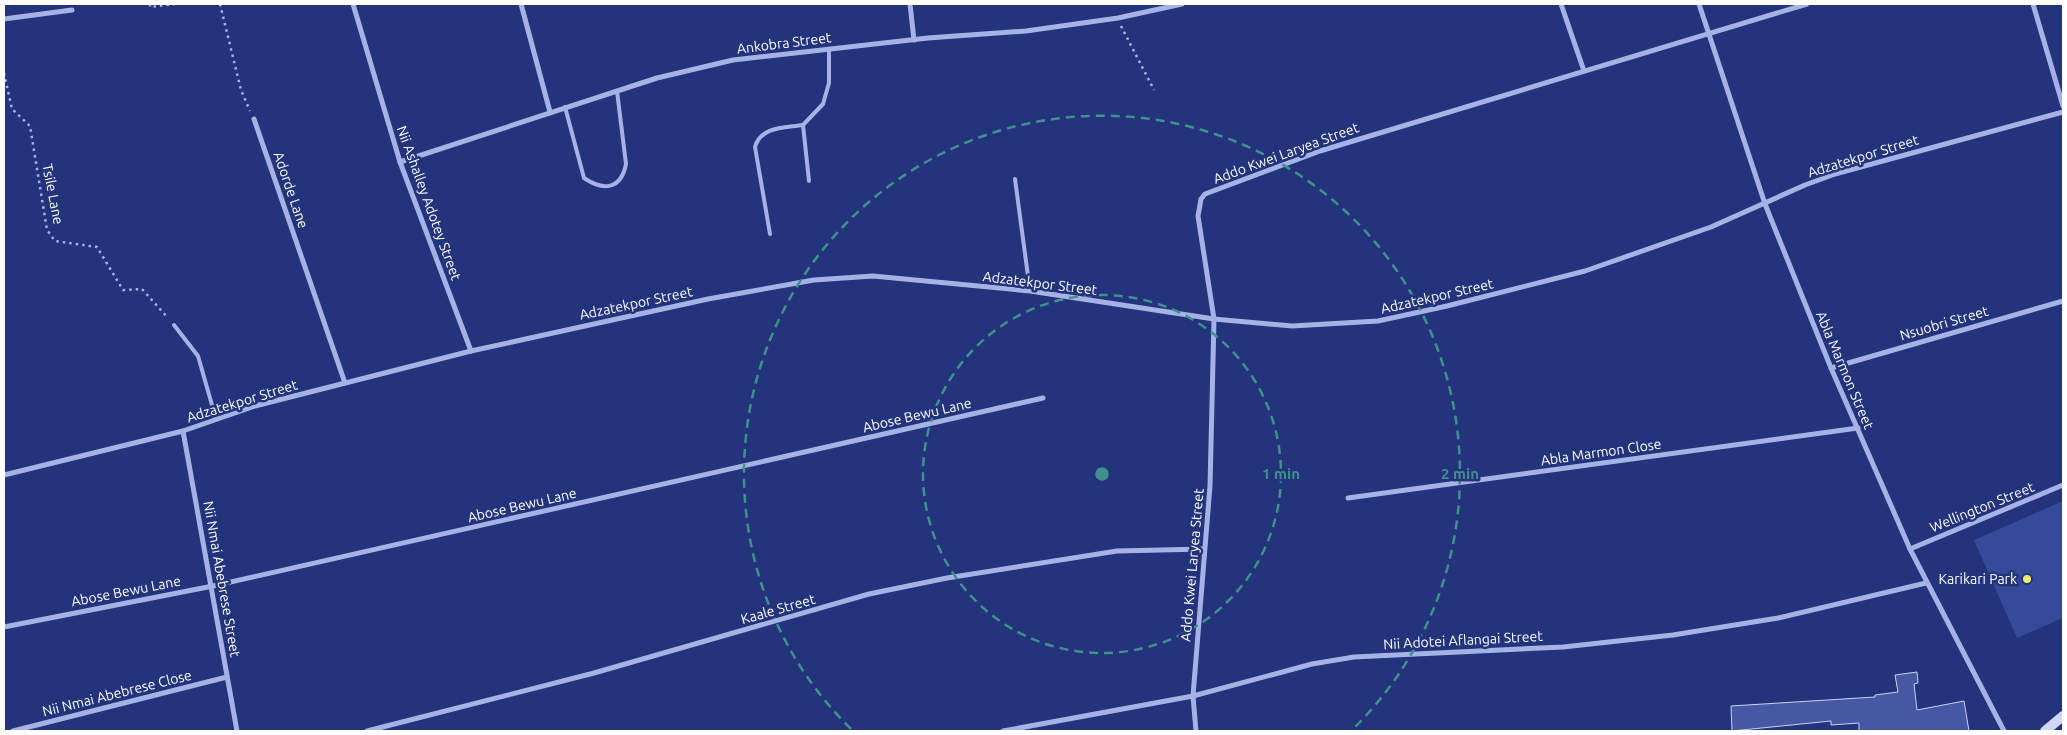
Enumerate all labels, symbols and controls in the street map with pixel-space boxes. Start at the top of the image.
street label: Ankobra Street [736,29,833,57]
street label: Addo Kwei Laryea Street [1211,119,1362,187]
street label: Nii Ashalley Adotey Street [394,124,465,283]
street label: Adzatekpor Street [1806,131,1921,180]
street label: Adorde Lane [270,150,312,230]
street label: Tsile Lane [39,162,67,226]
street label: Adzatekpor Street [982,268,1099,298]
street label: Adzatekpor Street [1379,275,1495,317]
street label: Adzatekpor Street [578,283,694,323]
street label: Nsuobri Street [1898,303,1991,343]
street label: Abla Marmon Street [1813,309,1877,432]
street label: Adzatekpor Street [185,376,300,425]
street label: Abose Bewu Lane [861,395,973,435]
street label: Abla Marmon Close [1540,436,1662,468]
centre of rings [1093,465,1111,483]
text: 1 min [1262,465,1300,482]
text: 2 min [1441,465,1479,482]
street label: Wellington Street [1927,479,2037,535]
street label: Abose Bewu Lane [466,485,578,525]
street label: Addo Kwei Laryea Street [1177,487,1207,642]
street label: Nii Nmai Abebrese Street [200,500,244,659]
place label: Karikari Park [1939,571,2017,587]
street label: Abose Bewu Lane [70,573,182,609]
marker: Karikari Park [2021,573,2033,585]
street label: Kaale Street [739,591,817,627]
street label: Nii Adotei Aflangai Street [1383,628,1544,652]
street label: Nii Nmai Abebrese Close [41,667,193,719]

